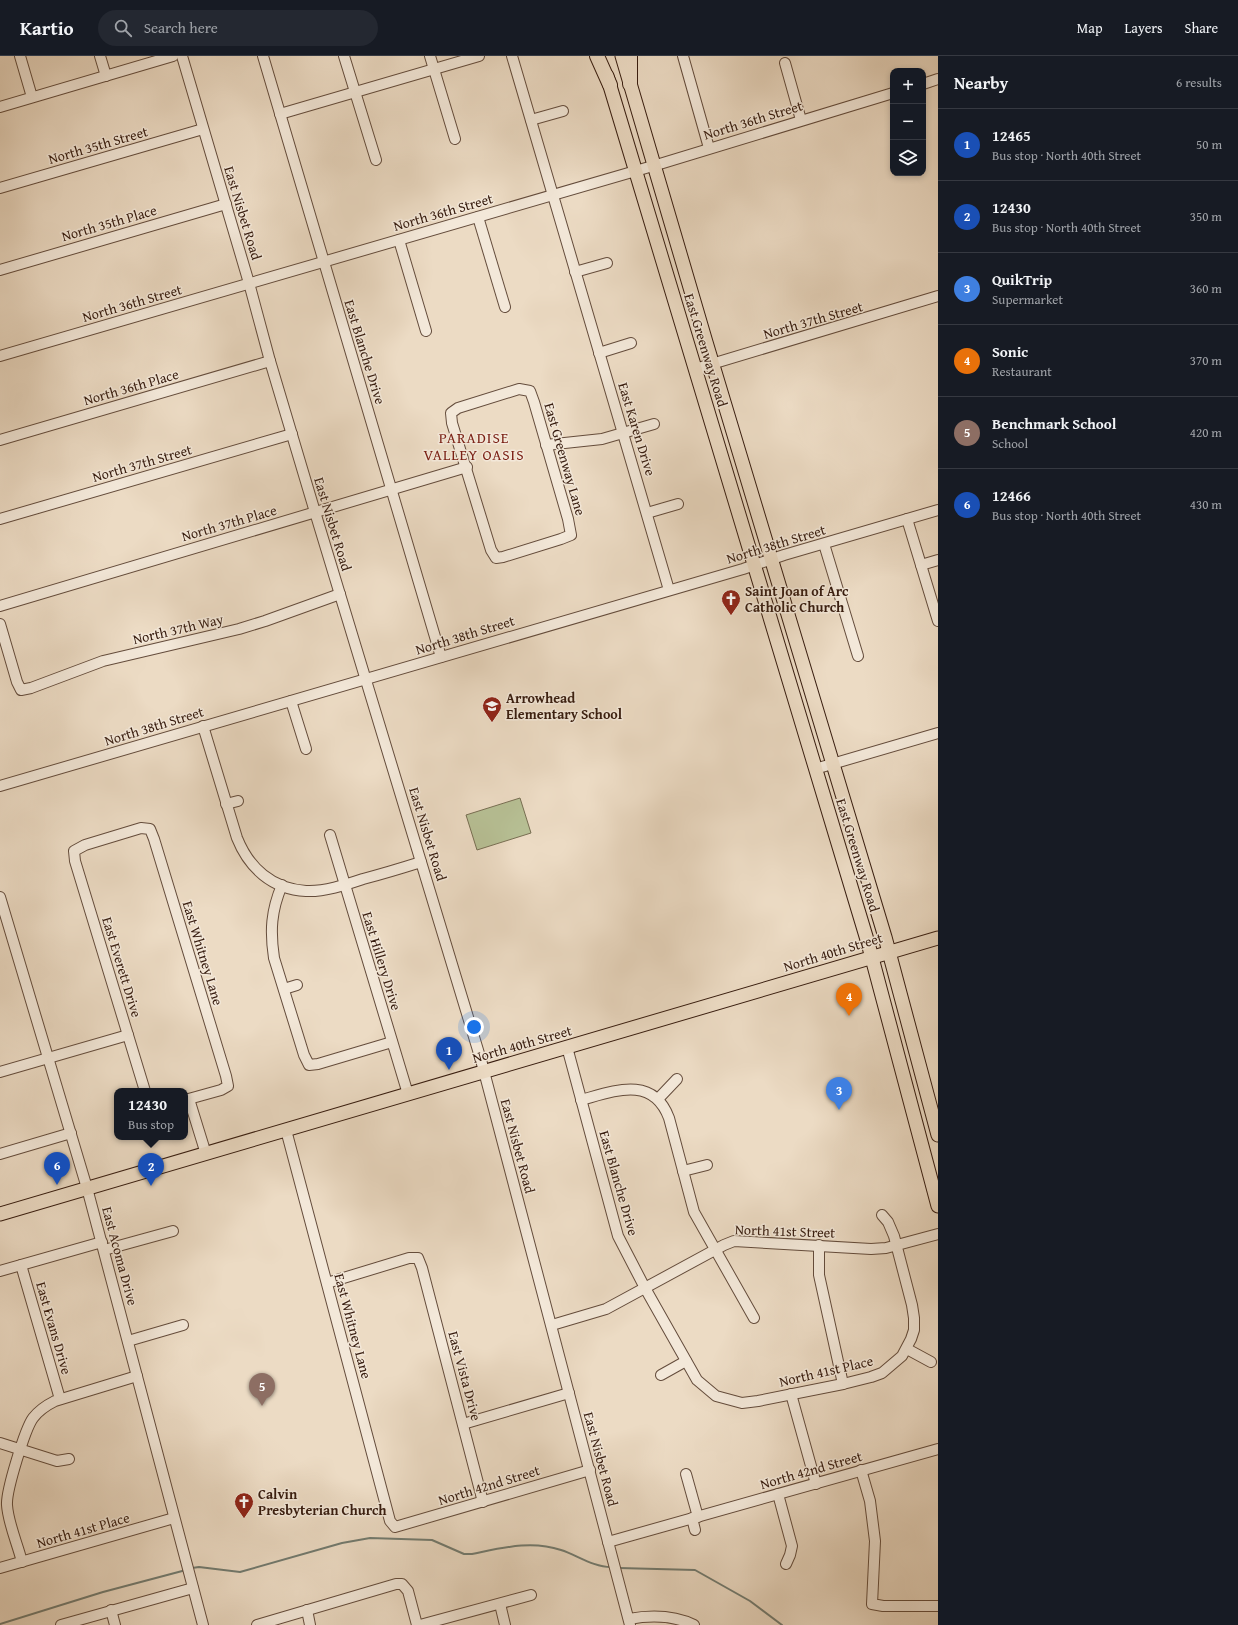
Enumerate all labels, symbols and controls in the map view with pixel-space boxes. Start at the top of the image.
search box [98,10,378,46]
text: Kartio [20,14,74,42]
icon: search [112,17,134,39]
text: Search here [144,17,218,38]
text: Map [1077,18,1103,38]
text: Layers [1125,18,1163,38]
text: Share [1185,18,1218,38]
map controls [890,68,926,176]
button: + [890,68,926,104]
text: Nearby [954,70,1008,95]
text: 6 results [1176,73,1222,92]
street label: North 36th Street [701,95,805,145]
button: − [890,104,926,140]
street label: North 35th Street [46,121,150,169]
text: 12465 [992,125,1031,146]
text: 1 [964,135,970,154]
text: 50 m [1196,135,1222,154]
button: layers [890,140,926,176]
text: Bus stop · North 40th Street [992,146,1141,165]
street label: East Nisbet Road [219,164,267,263]
street label: North 36th Street [391,188,495,236]
text: 12430 [992,197,1031,218]
street label: North 35th Place [59,200,159,246]
text: 2 [964,207,970,226]
text: 350 m [1190,207,1222,226]
text: Bus stop · North 40th Street [992,218,1141,237]
text: QuikTrip [992,269,1052,290]
street label: North 36th Street [80,279,184,327]
text: 3 [964,279,970,298]
text: 360 m [1190,279,1222,298]
text: Supermarket [992,290,1063,309]
street label: East Greenway Road [679,291,733,410]
street label: North 37th Street [761,296,865,344]
street label: East Blanche Drive [340,297,391,407]
text: Sonic [992,341,1028,362]
text: 4 [964,351,970,370]
text: 370 m [1190,351,1222,370]
text: Restaurant [992,362,1052,381]
street label: North 36th Place [81,364,181,410]
street label: East Karen Drive [613,380,661,479]
street label: East Greenway Lane [539,400,591,518]
text: Benchmark School [992,413,1116,434]
text: 5 [964,423,970,442]
text: 420 m [1190,423,1222,442]
district label: PARADISE VALLEY OASIS [423,427,525,465]
text: School [992,434,1028,453]
street label: North 37th Street [90,439,194,487]
street label: East Nisbet Road [309,475,357,574]
text: 12466 [992,485,1031,506]
text: 6 [964,495,970,514]
text: 430 m [1190,495,1222,514]
street label: North 37th Place [179,500,279,546]
text: Bus stop · North 40th Street [992,506,1141,525]
street label: North 38th Street [724,519,828,569]
place label: Saint Joan of Arc Catholic Church [745,581,849,617]
church icon: Saint Joan of Arc Catholic Church [720,588,742,616]
street label: North 37th Way [131,609,225,649]
street label: North 38th Street [413,610,517,660]
place label: Arrowhead Elementary School [506,688,623,724]
school or university icon: Arrowhead Elementary School [481,695,503,723]
street label: North 38th Street [102,701,206,751]
street label: East Nisbet Road [404,785,452,884]
street label: East Greenway Road [831,796,885,915]
street label: East Whitney Lane [178,898,229,1008]
street label: East Hillery Drive [358,909,407,1013]
street label: East Everett Drive [97,914,147,1020]
street label: North 40th Street [781,927,885,977]
pin: 4 [836,983,862,1016]
your location [464,1017,484,1037]
street label: North 40th Street [470,1020,574,1068]
pin: 1 [436,1037,462,1070]
pin: 3 [826,1077,852,1110]
popup [114,1088,188,1140]
text: 12430 [128,1094,167,1115]
street label: East Nisbet Road [496,1097,540,1196]
text: Bus stop [128,1115,174,1134]
street label: East Blanche Drive [594,1128,644,1238]
pin: 6 [44,1152,70,1185]
pin: 2 [138,1153,164,1186]
street label: East Acoma Drive [97,1204,143,1308]
street label: North 41st Street [734,1219,836,1243]
street label: East Whitney Lane [329,1271,377,1381]
street label: East Evans Drive [31,1279,77,1377]
street label: East Vista Drive [443,1329,487,1423]
street label: North 41st Place [777,1350,875,1392]
pin: 5 [249,1373,275,1406]
street label: East Nisbet Road [579,1410,623,1509]
street label: North 42nd Street [758,1446,864,1494]
street label: North 42nd Street [436,1460,542,1510]
place label: Calvin Presbyterian Church [258,1484,387,1520]
church icon: Calvin Presbyterian Church [233,1491,255,1519]
street label: North 41st Place [34,1507,132,1553]

